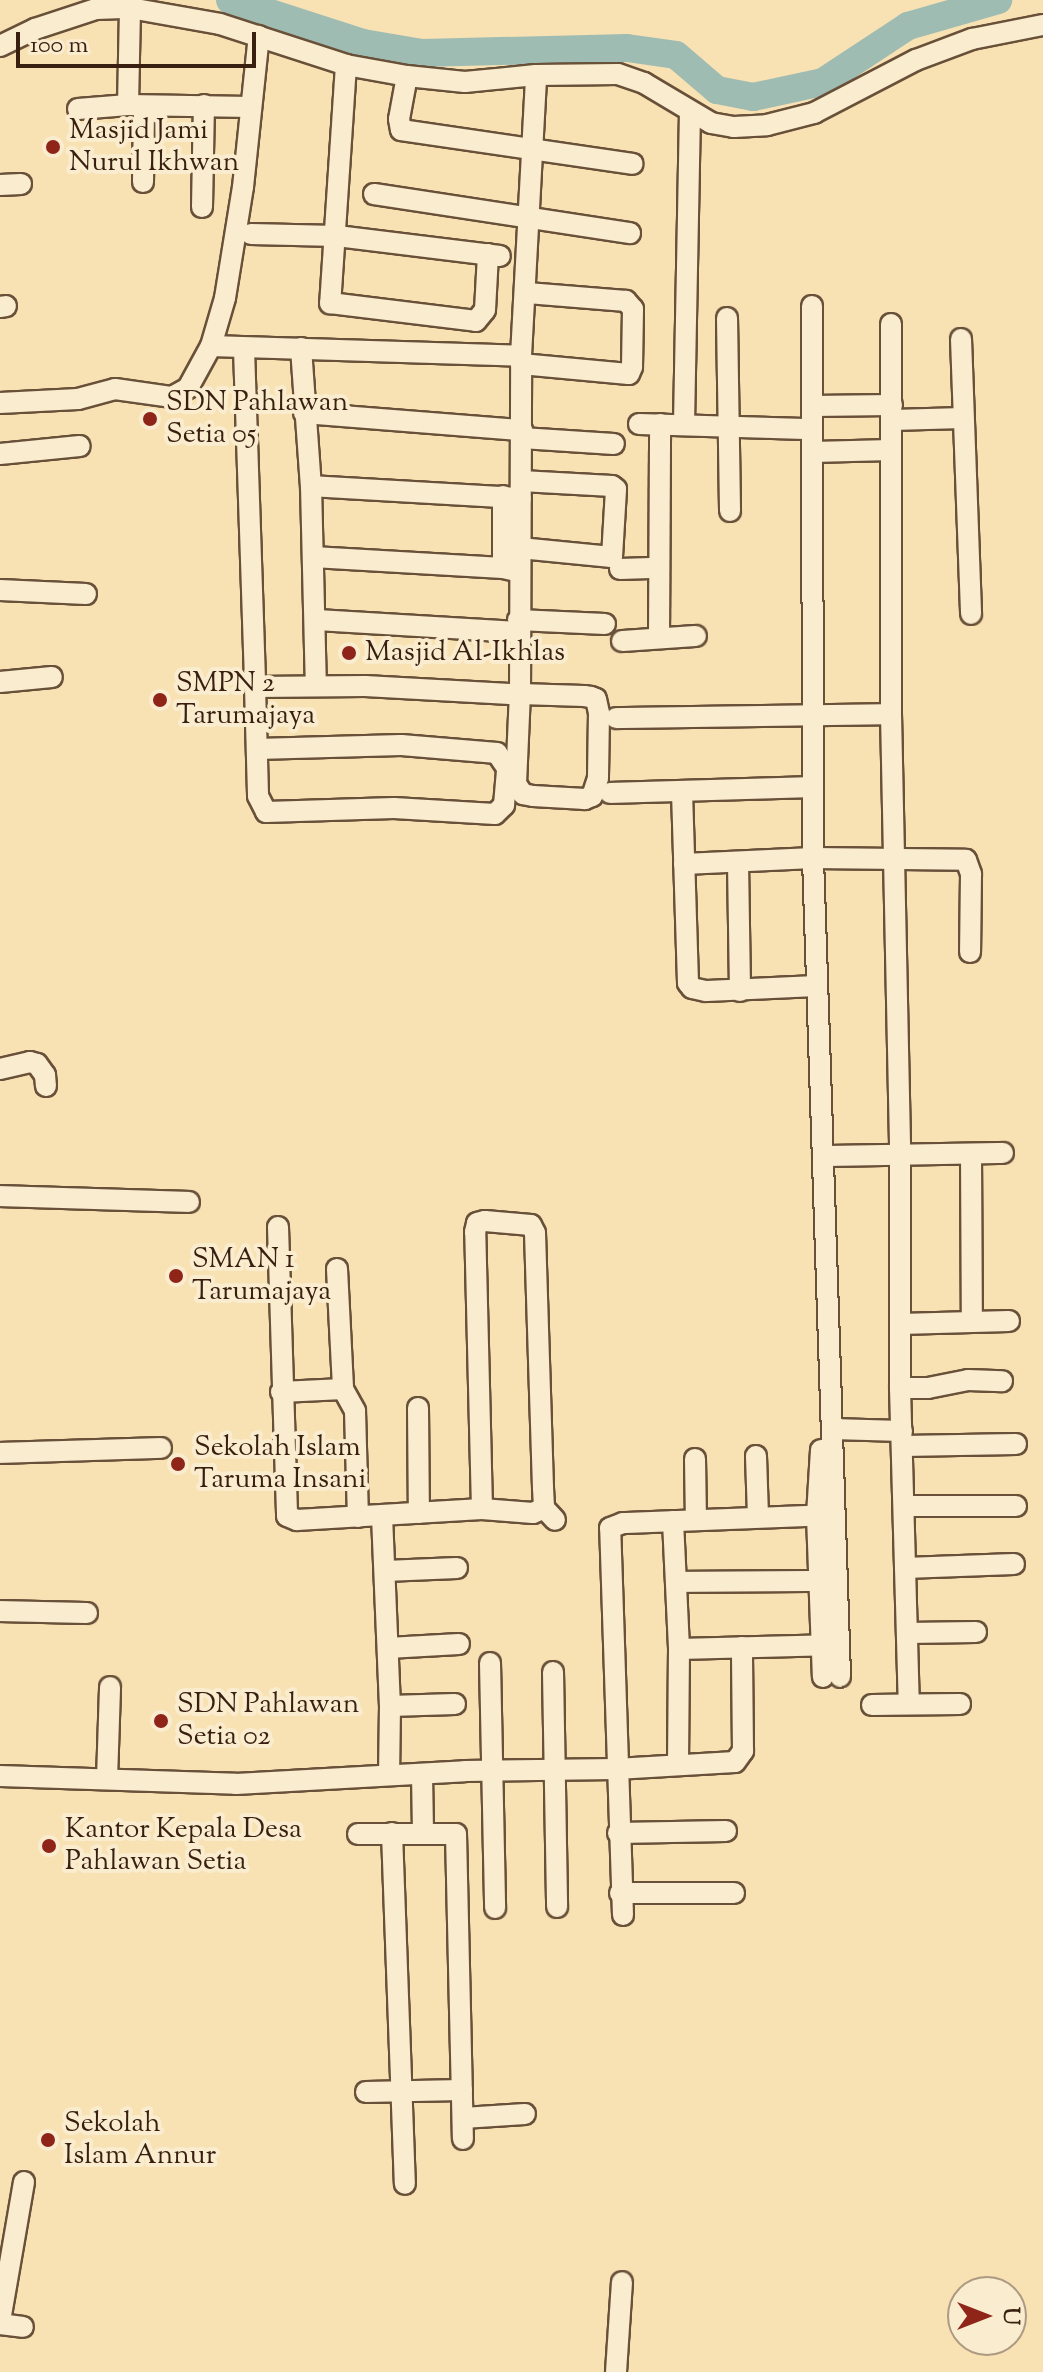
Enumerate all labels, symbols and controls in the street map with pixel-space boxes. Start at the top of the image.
scale bar [20,16,260,66]
text: 100 m [30,29,88,63]
place label: Masjid Jami Nurul Ikhwan [69,114,239,180]
marker: Masjid Jami Nurul Ikhwan [44,138,62,156]
place label: SDN Pahlawan Setia 05 [166,386,348,452]
marker: SDN Pahlawan Setia 05 [141,410,159,428]
place label: Masjid Al-Ikhlas [365,636,565,670]
marker: Masjid Al-Ikhlas [340,644,358,662]
place label: SMPN 2 Tarumajaya [176,667,315,733]
marker: SMPN 2 Tarumajaya [151,691,169,709]
place label: SMAN 1 Tarumajaya [192,1243,331,1309]
marker: SMAN 1 Tarumajaya [167,1267,185,1285]
place label: Sekolah Islam Taruma Insani [194,1431,367,1497]
marker: Sekolah Islam Taruma Insani [169,1455,187,1473]
place label: SDN Pahlawan Setia 02 [177,1688,359,1754]
marker: SDN Pahlawan Setia 02 [152,1712,170,1730]
place label: Kantor Kepala Desa Pahlawan Setia [65,1813,302,1879]
marker: Kantor Kepala Desa Pahlawan Setia [40,1837,58,1855]
place label: Sekolah Islam Annur [64,2107,216,2173]
marker: Sekolah Islam Annur [39,2131,57,2149]
north arrow [947,2276,1027,2356]
text: U [993,2307,1025,2325]

